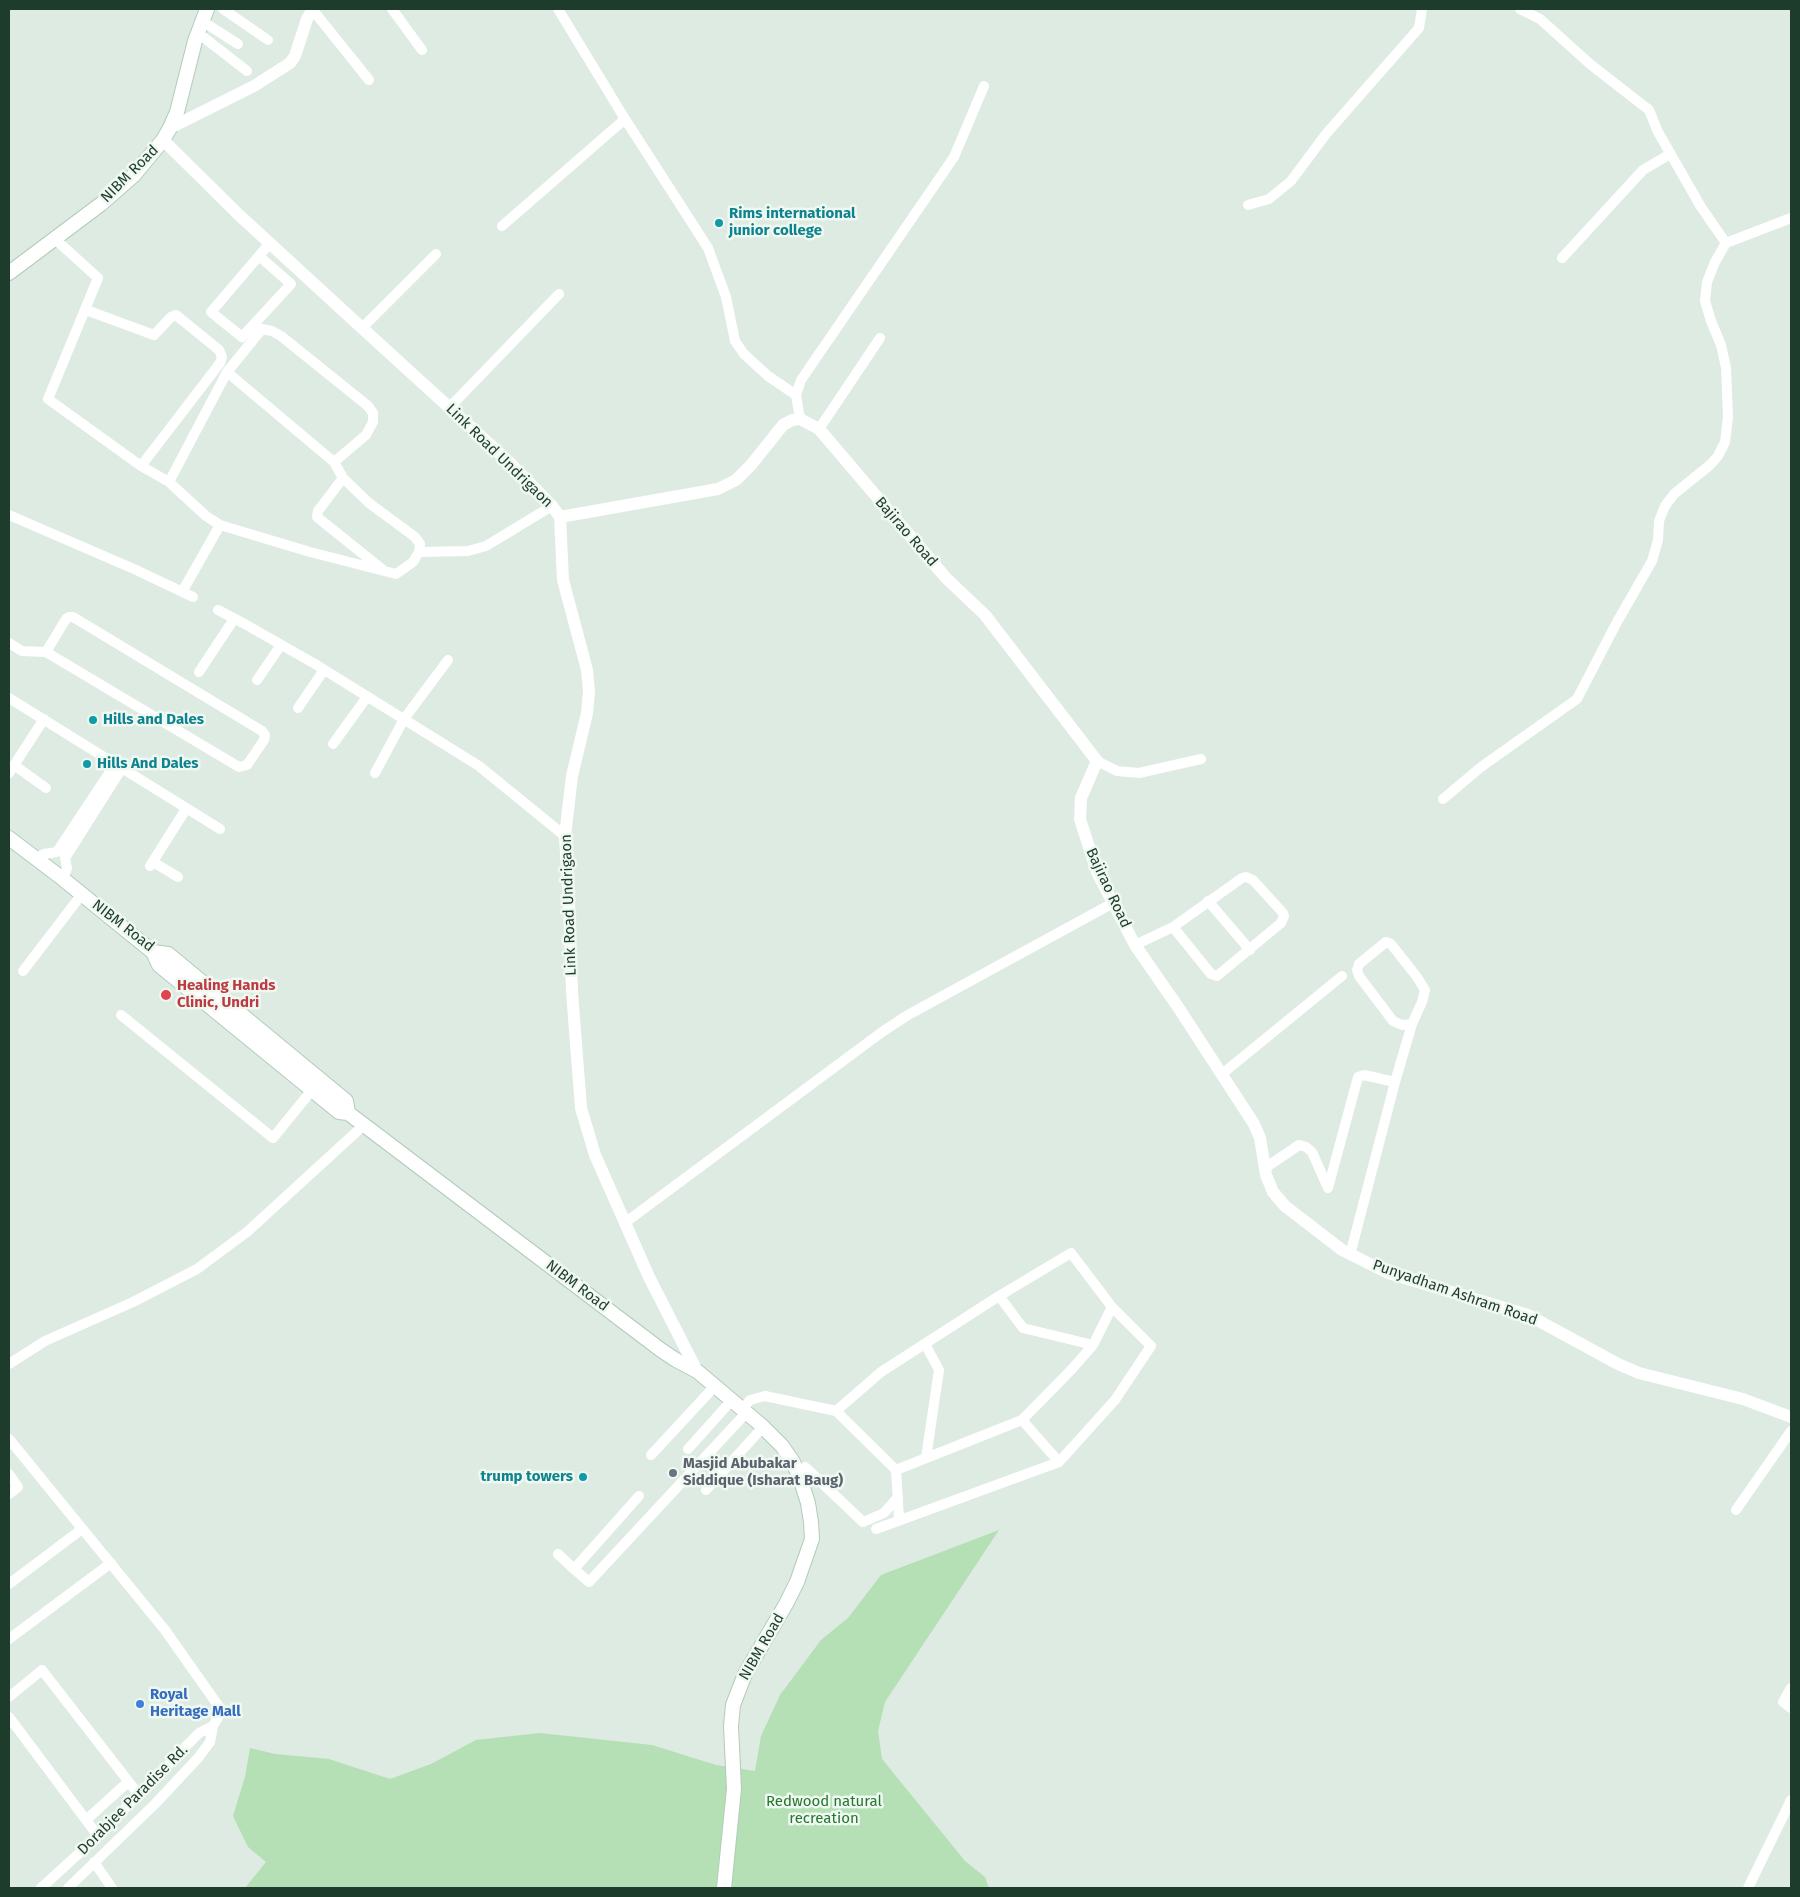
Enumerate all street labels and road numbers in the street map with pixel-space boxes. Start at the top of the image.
street label: NIBM Road [97,141,163,207]
street label: Link Road Undrigaon [442,400,556,512]
street label: Bajirao Road [871,494,941,570]
street label: Link Road Undrigaon [558,834,580,976]
street label: Bajirao Road [1082,845,1134,931]
street label: NIBM Road [88,896,158,956]
street label: Punyadham Ashram Road [1370,1256,1540,1330]
street label: NIBM Road [542,1257,612,1315]
street label: NIBM Road [736,1610,788,1684]
street label: Dorabjee Paradise Rd. [74,1741,192,1859]

